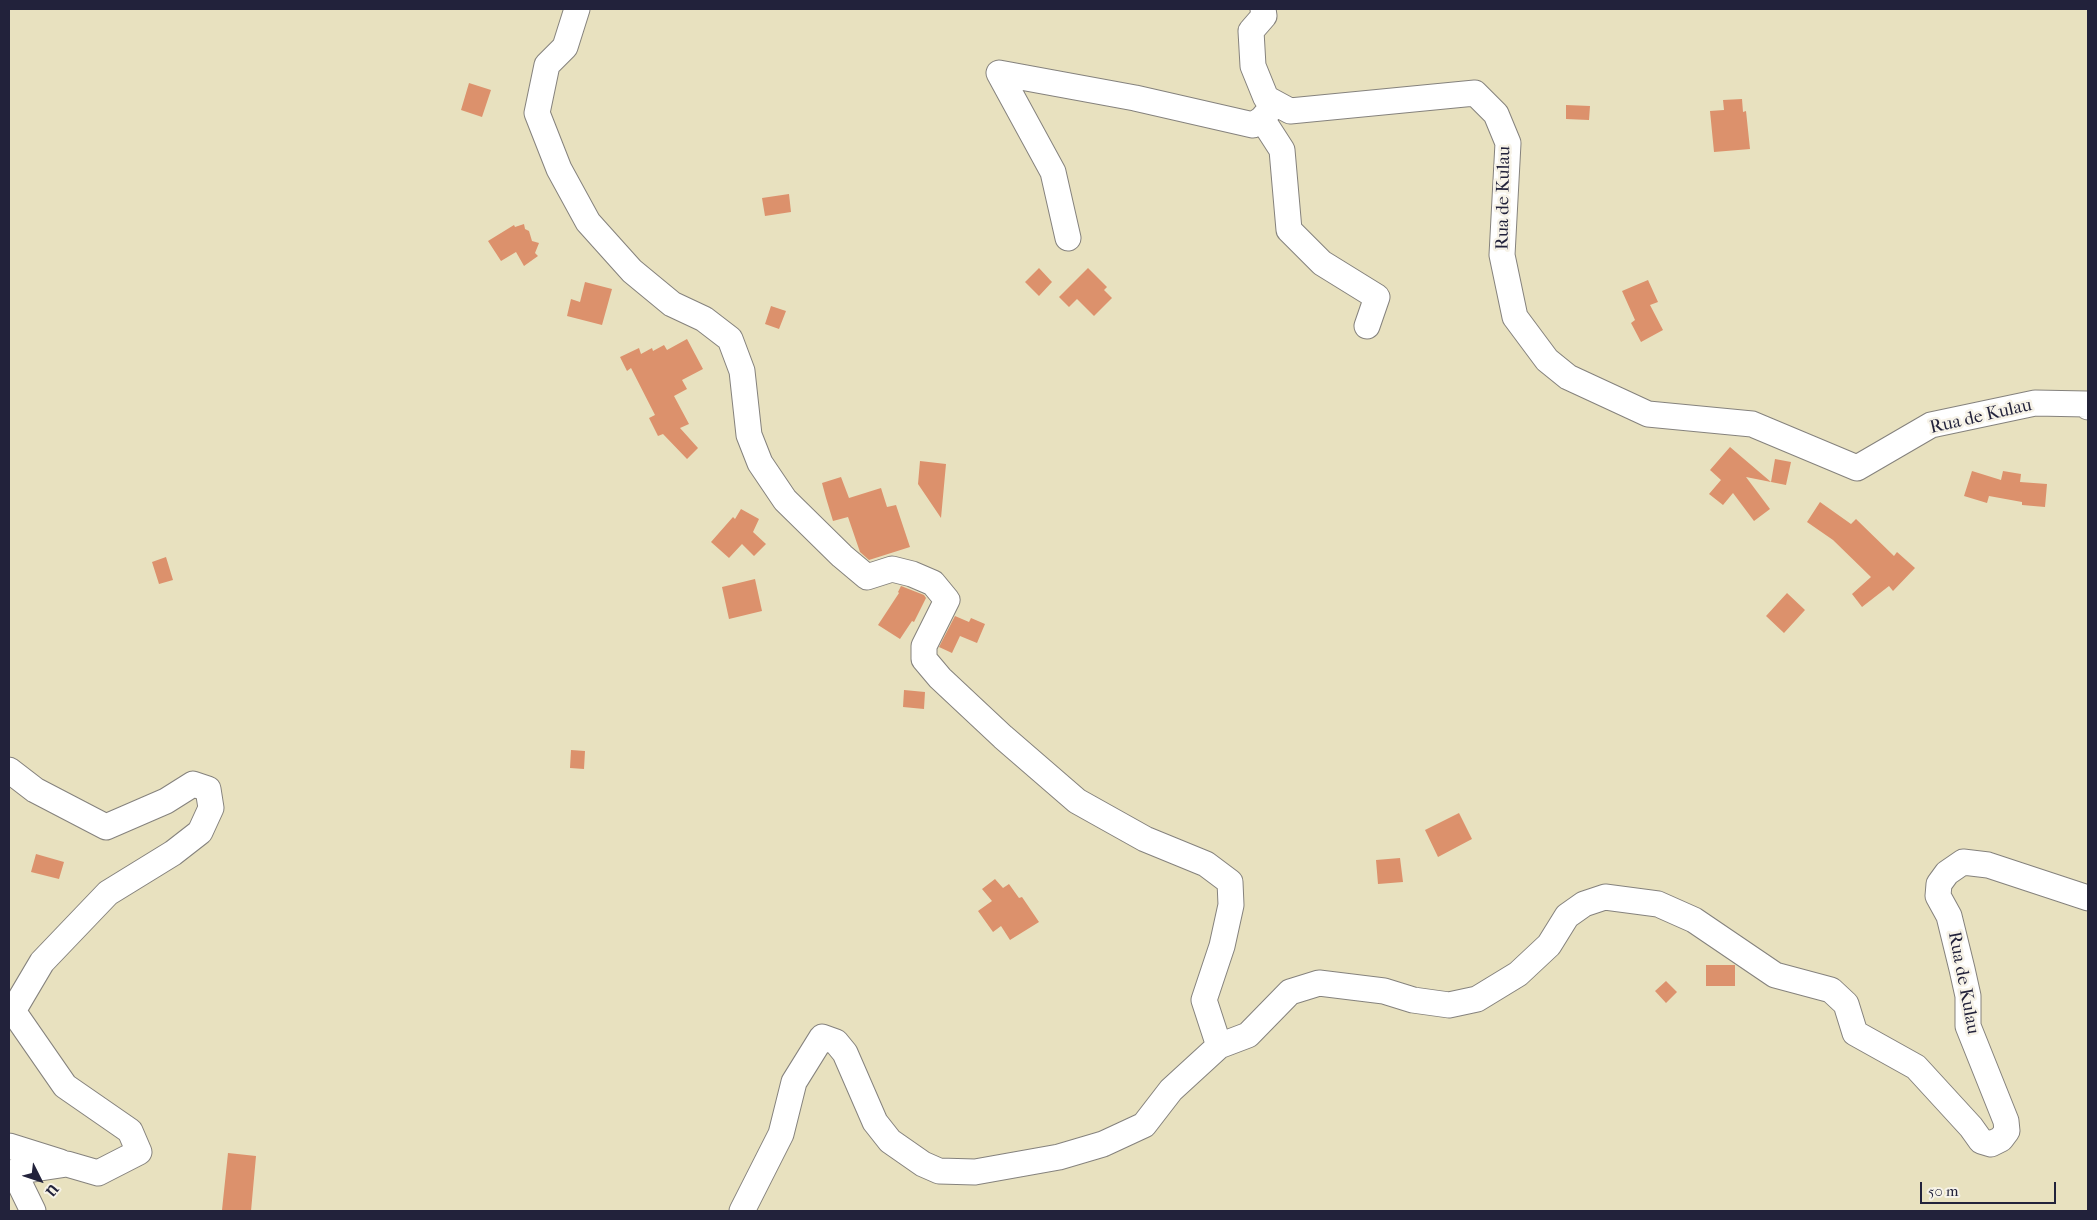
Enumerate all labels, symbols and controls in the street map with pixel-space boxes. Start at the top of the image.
street label: Rua de Kulau [1492,146,1516,250]
street label: Rua de Kulau [1928,395,2034,439]
street label: Rua de Kulau [1942,930,1984,1036]
north arrow [15,1155,65,1205]
scale bar [1922,1172,2058,1204]
text: U [42,1180,62,1200]
text: 50 m [1928,1182,1958,1200]

